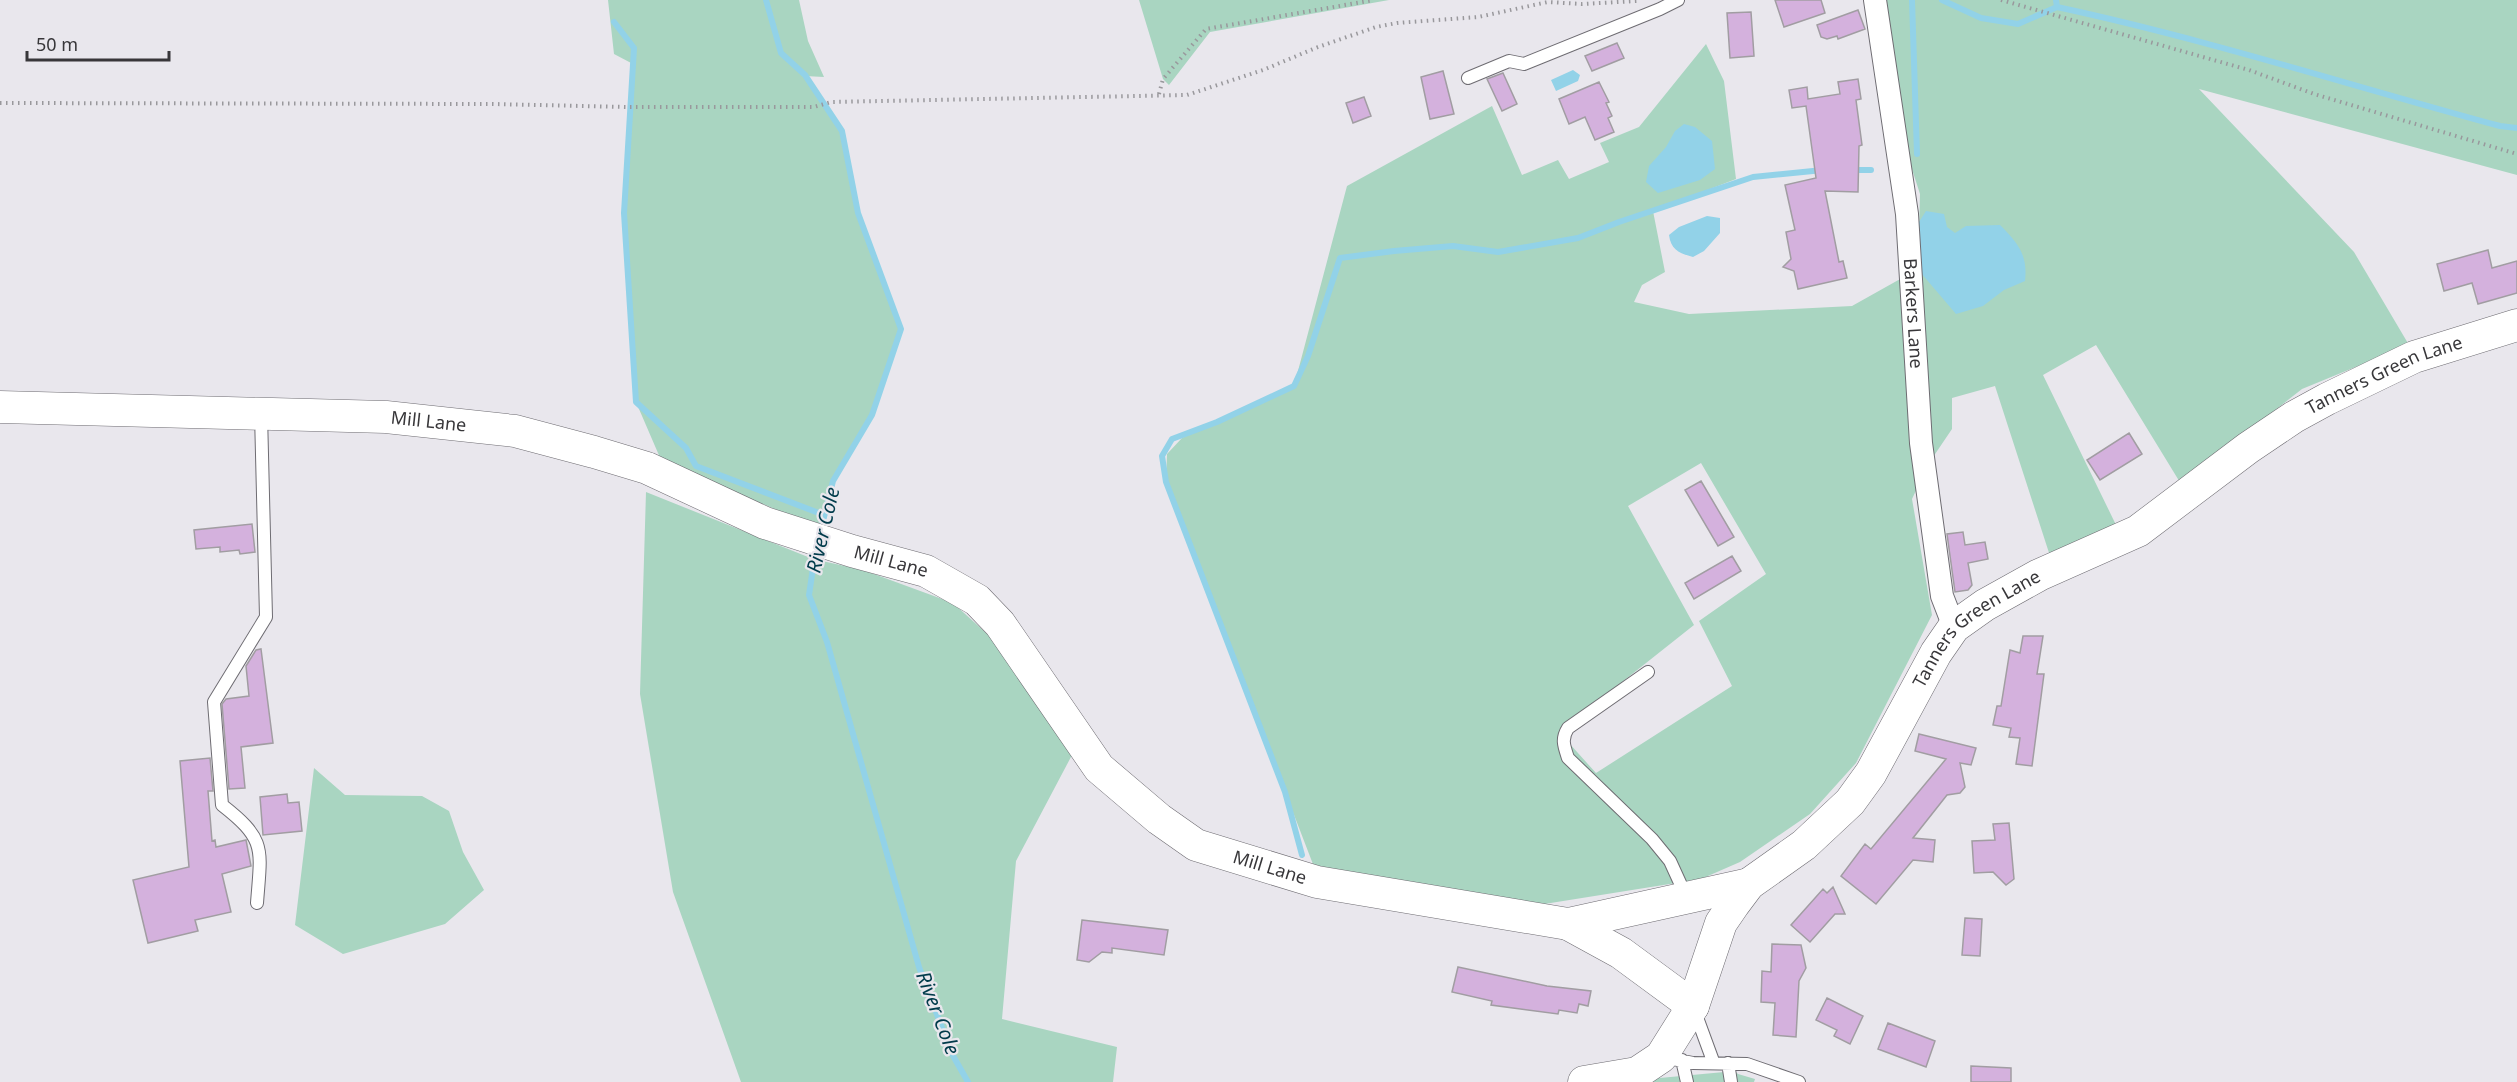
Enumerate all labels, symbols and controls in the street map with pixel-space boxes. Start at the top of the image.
scale bar [27,24,170,62]
text: 50 m [36,32,78,56]
street label: Barkers Lane [1899,257,1929,369]
street label: Tanners Green Lane [2301,330,2465,419]
street label: Mill Lane [390,405,468,437]
water label: River Cole [800,484,845,575]
street label: Mill Lane [852,539,931,582]
street label: Tanners Green Lane [1907,564,2044,691]
street label: Mill Lane [1230,844,1310,889]
water label: River Cole [910,967,967,1058]

